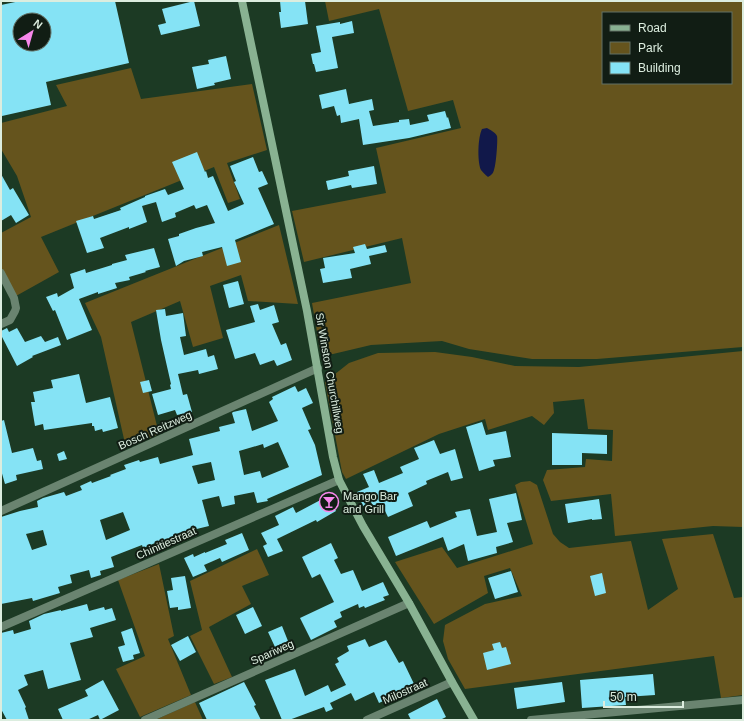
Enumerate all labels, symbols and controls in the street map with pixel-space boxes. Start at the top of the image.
north arrow [12,12,52,52]
legend [602,12,732,84]
text: N [31,17,45,31]
text: Road [638,21,667,35]
text: Park [638,41,664,55]
text: Building [638,61,681,75]
street label: Sir Winston Churchillweg [313,312,347,434]
street label: Bosch Reitzweg [117,408,193,452]
place label: Mango Bar and Grill [343,490,397,515]
bar icon: Mango Bar and Grill [318,491,340,513]
street label: Chinitiestraat [134,524,198,562]
street label: Spariweg [249,637,295,667]
street label: Milostraat [381,676,429,706]
scale bar [604,683,683,709]
text: 50 m [610,690,637,704]

